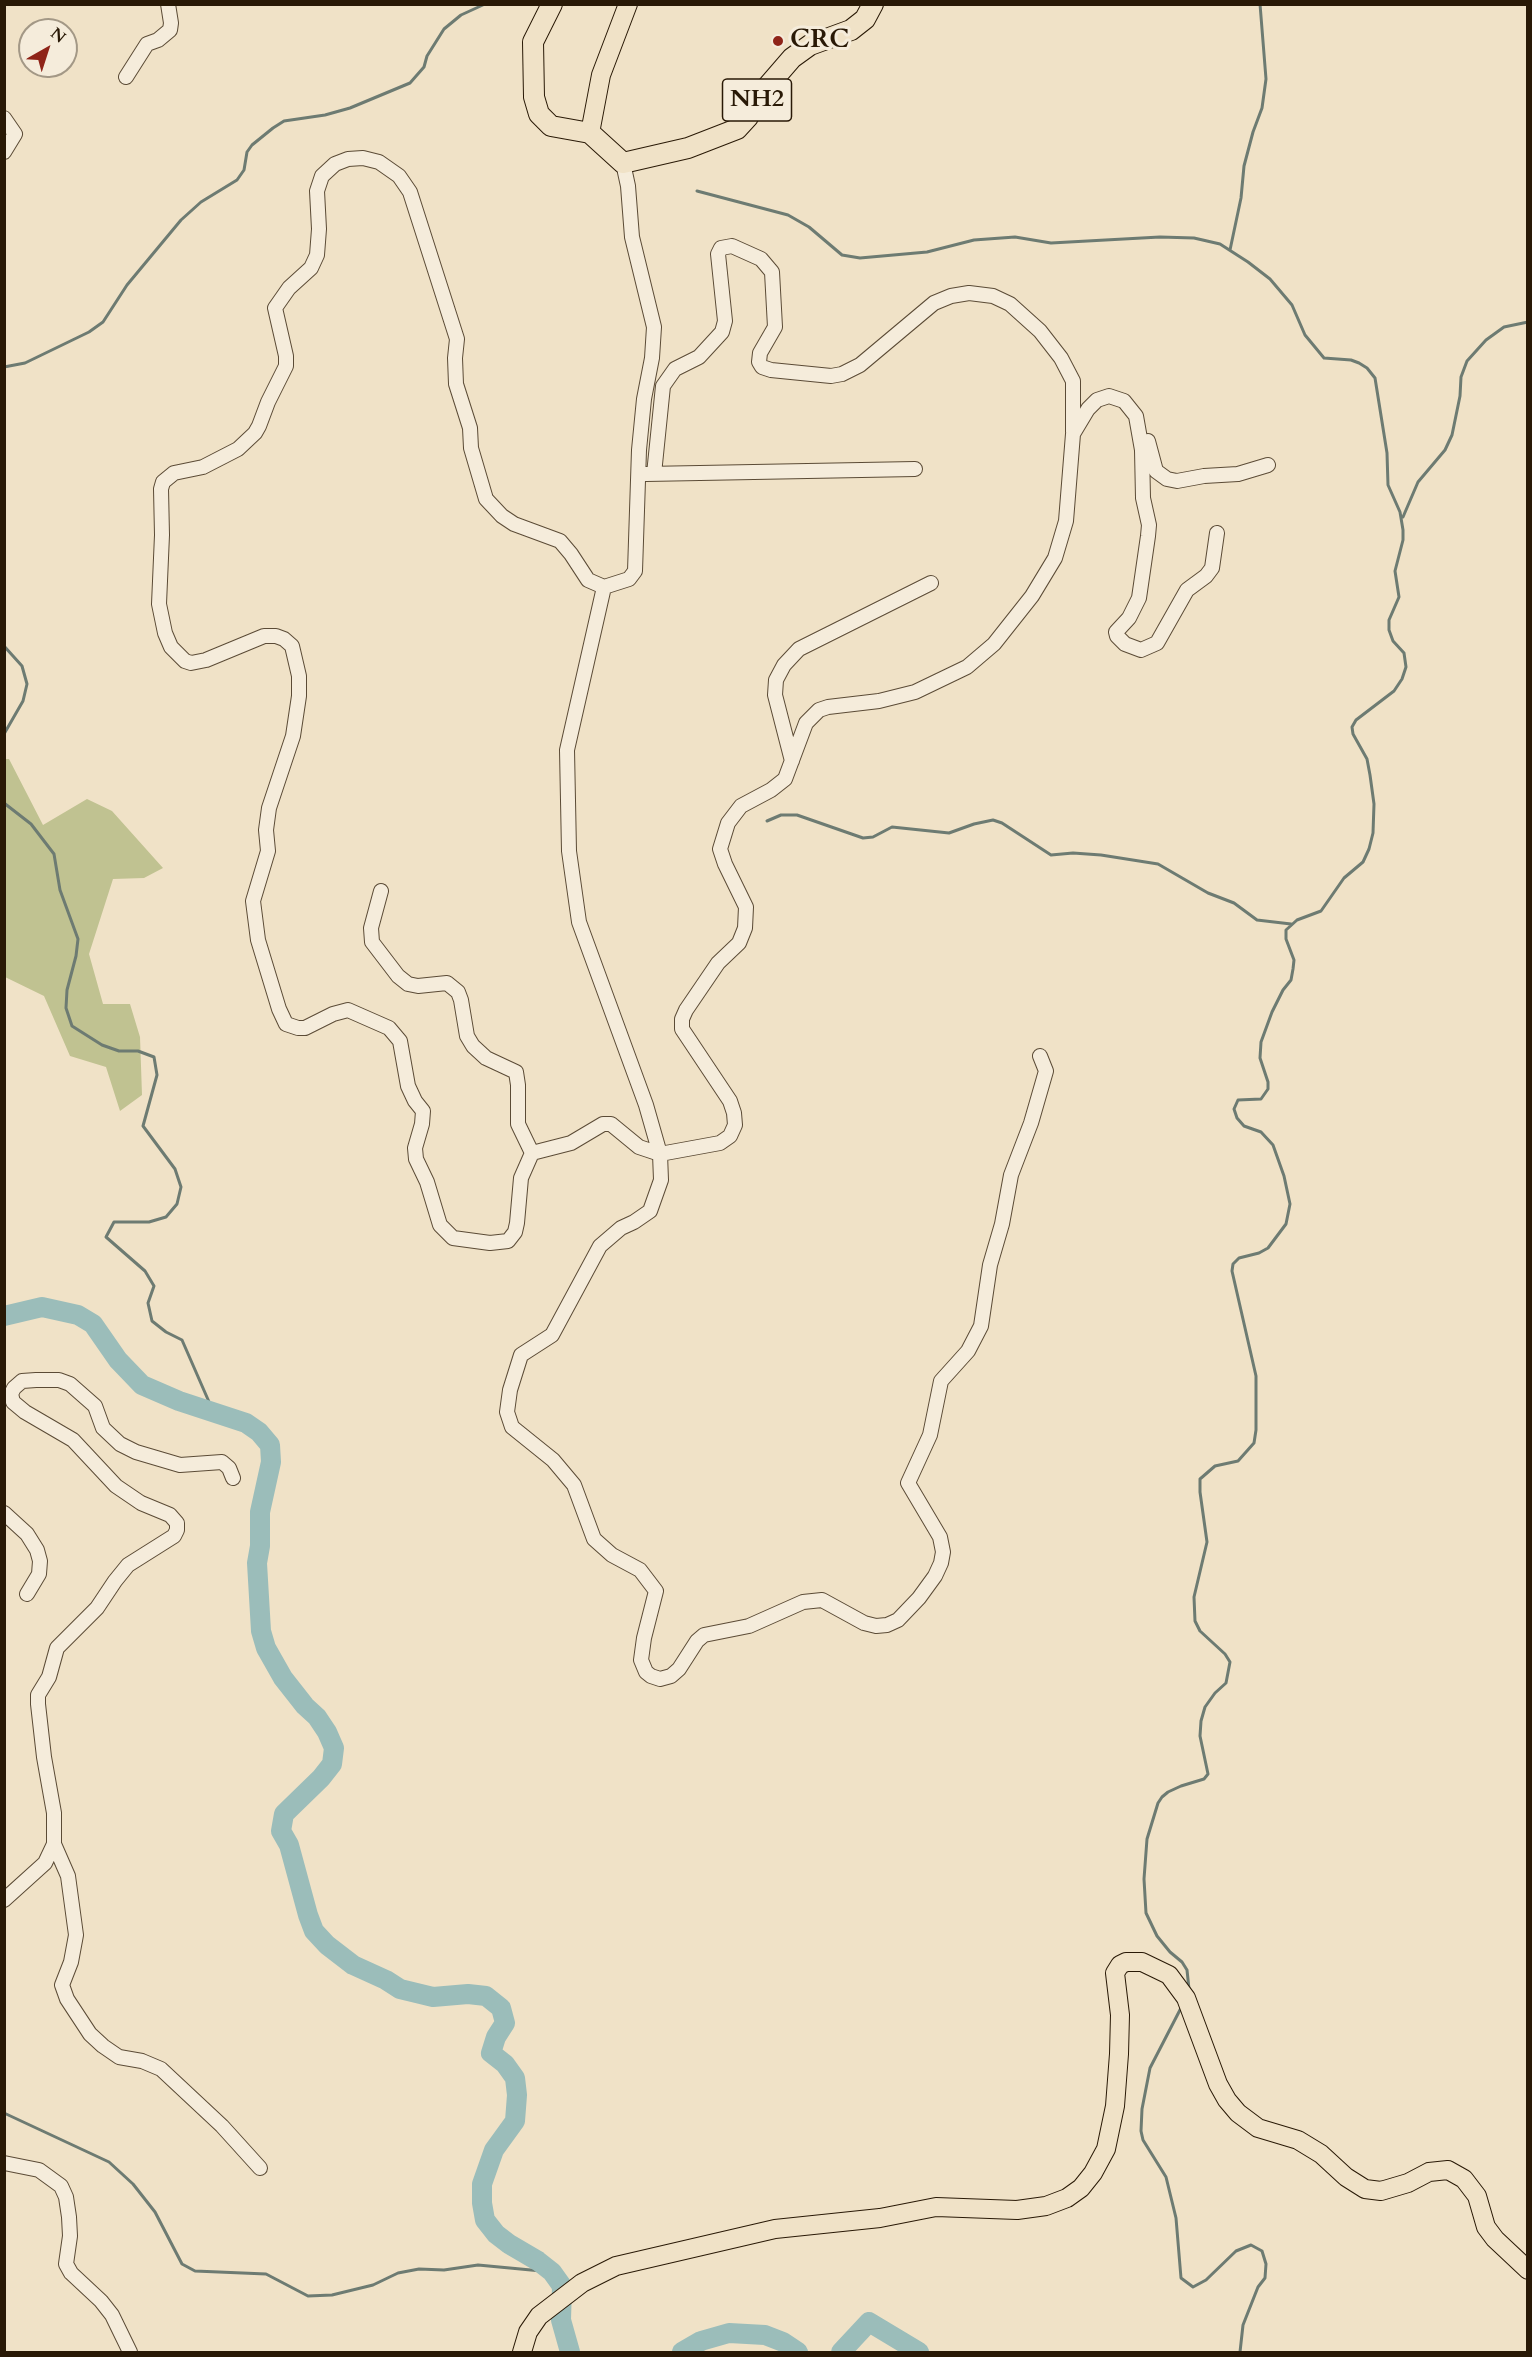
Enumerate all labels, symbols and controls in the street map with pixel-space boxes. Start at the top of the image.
north arrow [18,18,78,78]
text: N [46,23,70,48]
place label: CRC [790,25,850,57]
marker: CRC [771,34,785,48]
road number: NH2 [722,79,792,121]

